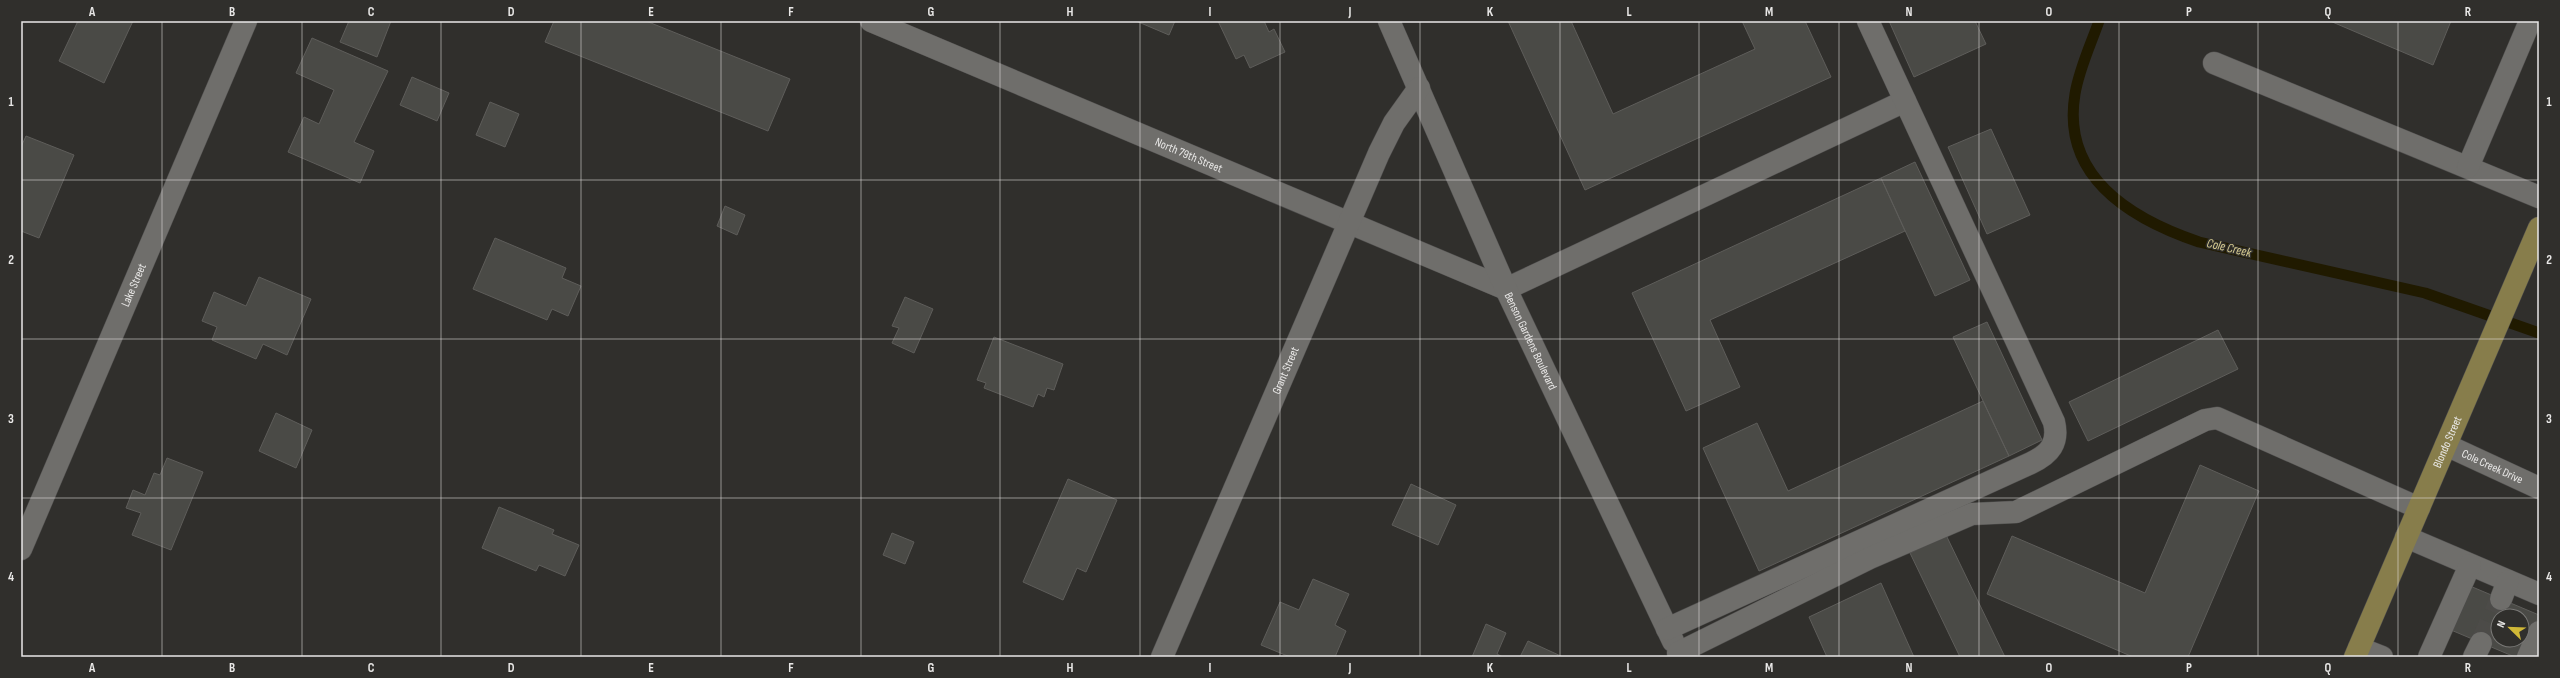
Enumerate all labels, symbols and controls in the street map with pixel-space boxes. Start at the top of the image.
text: A [88,4,96,20]
text: B [229,4,235,20]
text: C [368,4,375,20]
text: D [508,4,515,20]
text: E [648,4,654,20]
text: F [788,4,794,20]
text: G [928,4,935,20]
text: H [1067,4,1074,20]
text: I [1209,4,1212,20]
text: J [1348,4,1352,20]
text: K [1487,4,1494,20]
text: L [1626,4,1632,20]
text: M [1765,4,1773,20]
text: N [1906,4,1913,20]
text: O [2046,4,2053,20]
text: P [2186,4,2192,20]
text: Q [2325,4,2332,20]
text: R [2465,4,2472,20]
text: 1 [8,94,14,110]
text: 1 [2546,94,2552,110]
street label: North 79th Street [1153,134,1225,176]
water label: Cole Creek [2205,235,2254,261]
text: 2 [8,252,14,268]
text: 2 [2546,252,2552,268]
street label: Lake Street [118,261,149,309]
street label: Benson Gardens Boulevard [1501,290,1560,392]
street label: Grant Street [1269,344,1302,396]
text: 3 [8,411,14,427]
text: 3 [2546,411,2552,427]
street label: Blondo Street [2430,413,2465,470]
street label: Cole Creek Drive [2459,446,2525,487]
text: 4 [8,569,14,585]
text: 4 [2546,569,2552,585]
north arrow [2490,608,2530,648]
text: N [2494,619,2508,630]
text: A [88,660,96,676]
text: B [229,660,235,676]
text: C [368,660,375,676]
text: D [508,660,515,676]
text: E [648,660,654,676]
text: F [788,660,794,676]
text: G [928,660,935,676]
text: H [1067,660,1074,676]
text: I [1209,660,1212,676]
text: J [1348,660,1352,676]
text: K [1487,660,1494,676]
text: L [1626,660,1632,676]
text: M [1765,660,1773,676]
text: N [1906,660,1913,676]
text: O [2046,660,2053,676]
text: P [2186,660,2192,676]
text: Q [2325,660,2332,676]
text: R [2465,660,2472,676]

